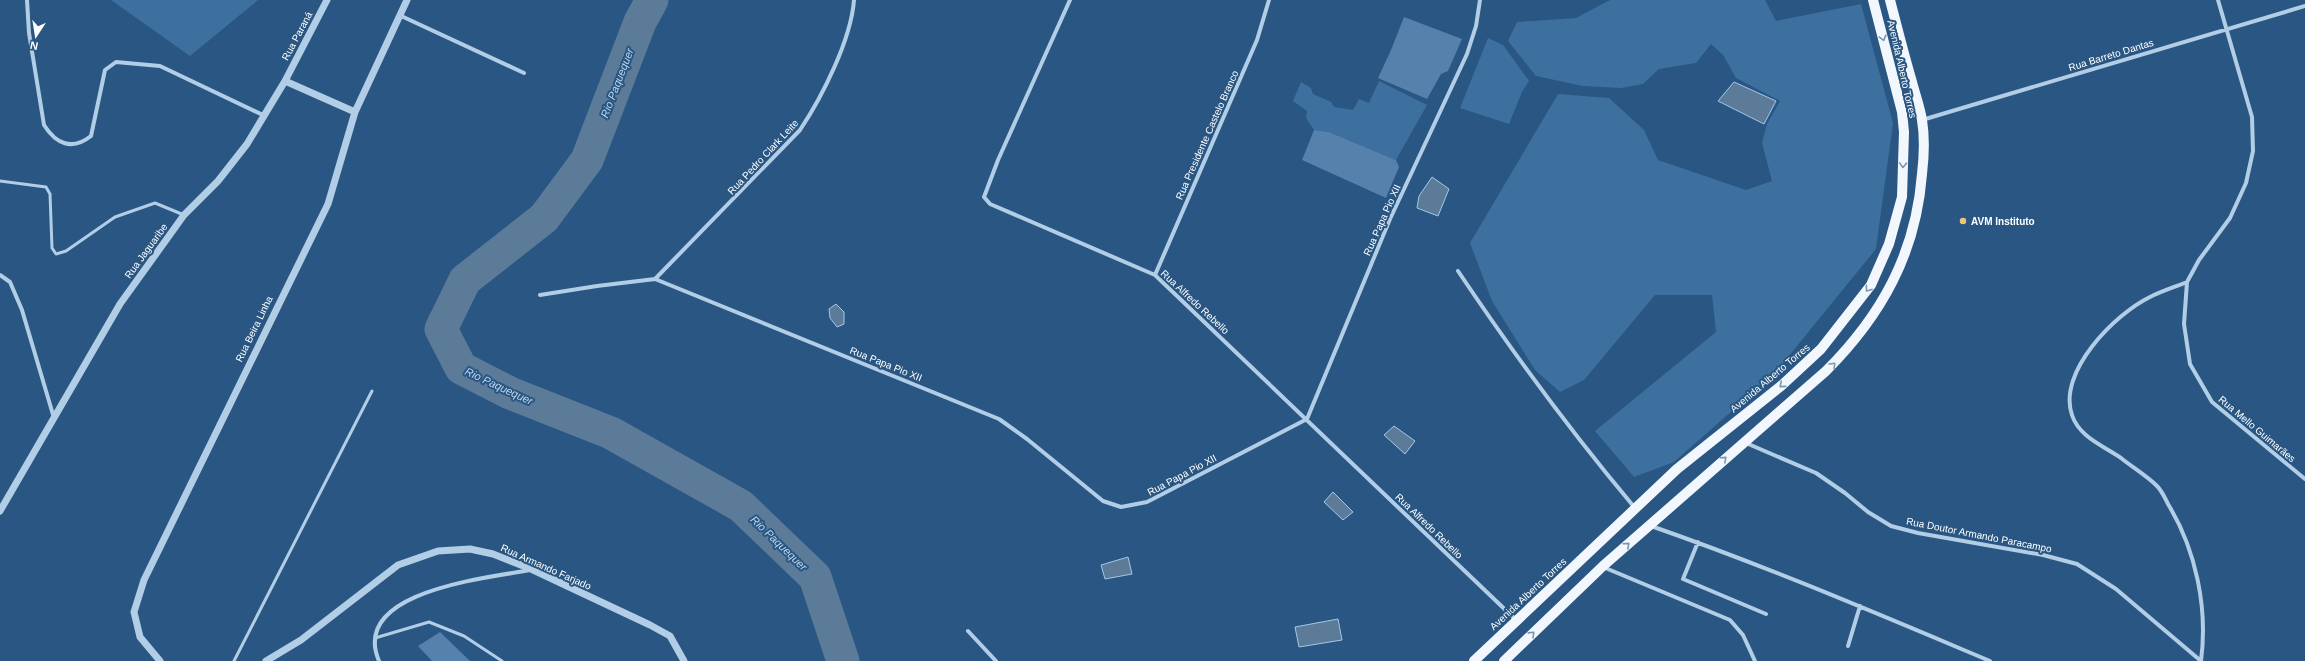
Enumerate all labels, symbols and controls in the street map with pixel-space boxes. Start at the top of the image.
street label: Rua Paraná [280,9,315,62]
north arrow [16,16,56,56]
street label: Avenida Alberto Torres [1885,19,1919,119]
one-way arrow [1878,34,1887,41]
street label: Rua Barreto Dantas [2067,37,2155,73]
text: N [29,39,39,52]
water label: Rio Paquequer [598,45,636,119]
street label: Rua Presidente Castelo Branco [1173,68,1241,201]
street label: Rua Pedro Clark Leite [725,117,801,197]
one-way arrow [1899,162,1907,168]
street label: Rua Papa Pio XII [1361,183,1403,257]
marker: AVM Instituto [1958,216,1968,226]
place label: AVM Instituto [1971,216,2035,227]
street label: Rua Jaguaribe [122,221,170,281]
street label: Rua Alfredo Rebello [1159,268,1232,337]
one-way arrow [1866,284,1873,291]
street label: Rua Beira Linha [233,294,275,364]
street label: Avenida Alberto Torres [1728,342,1812,414]
street label: Rua Papa Pio XII [848,345,924,383]
one-way arrow [1828,362,1836,370]
water label: Rio Paquequer [463,365,536,408]
one-way arrow [1779,381,1787,388]
street label: Rua Mello Guimarães [2216,394,2298,464]
street label: Rua Papa Pio XII [1146,452,1218,498]
one-way arrow [1719,456,1727,464]
street label: Rua Alfredo Rebello [1393,491,1465,561]
water label: Rio Paquequer [748,513,811,574]
street label: Rua Doutor Armando Paracampo [1905,515,2053,555]
street label: Rua Armando Farjado [499,542,593,592]
one-way arrow [1622,543,1629,550]
street label: Avenida Alberto Torres [1488,556,1568,632]
one-way arrow [1527,631,1535,639]

